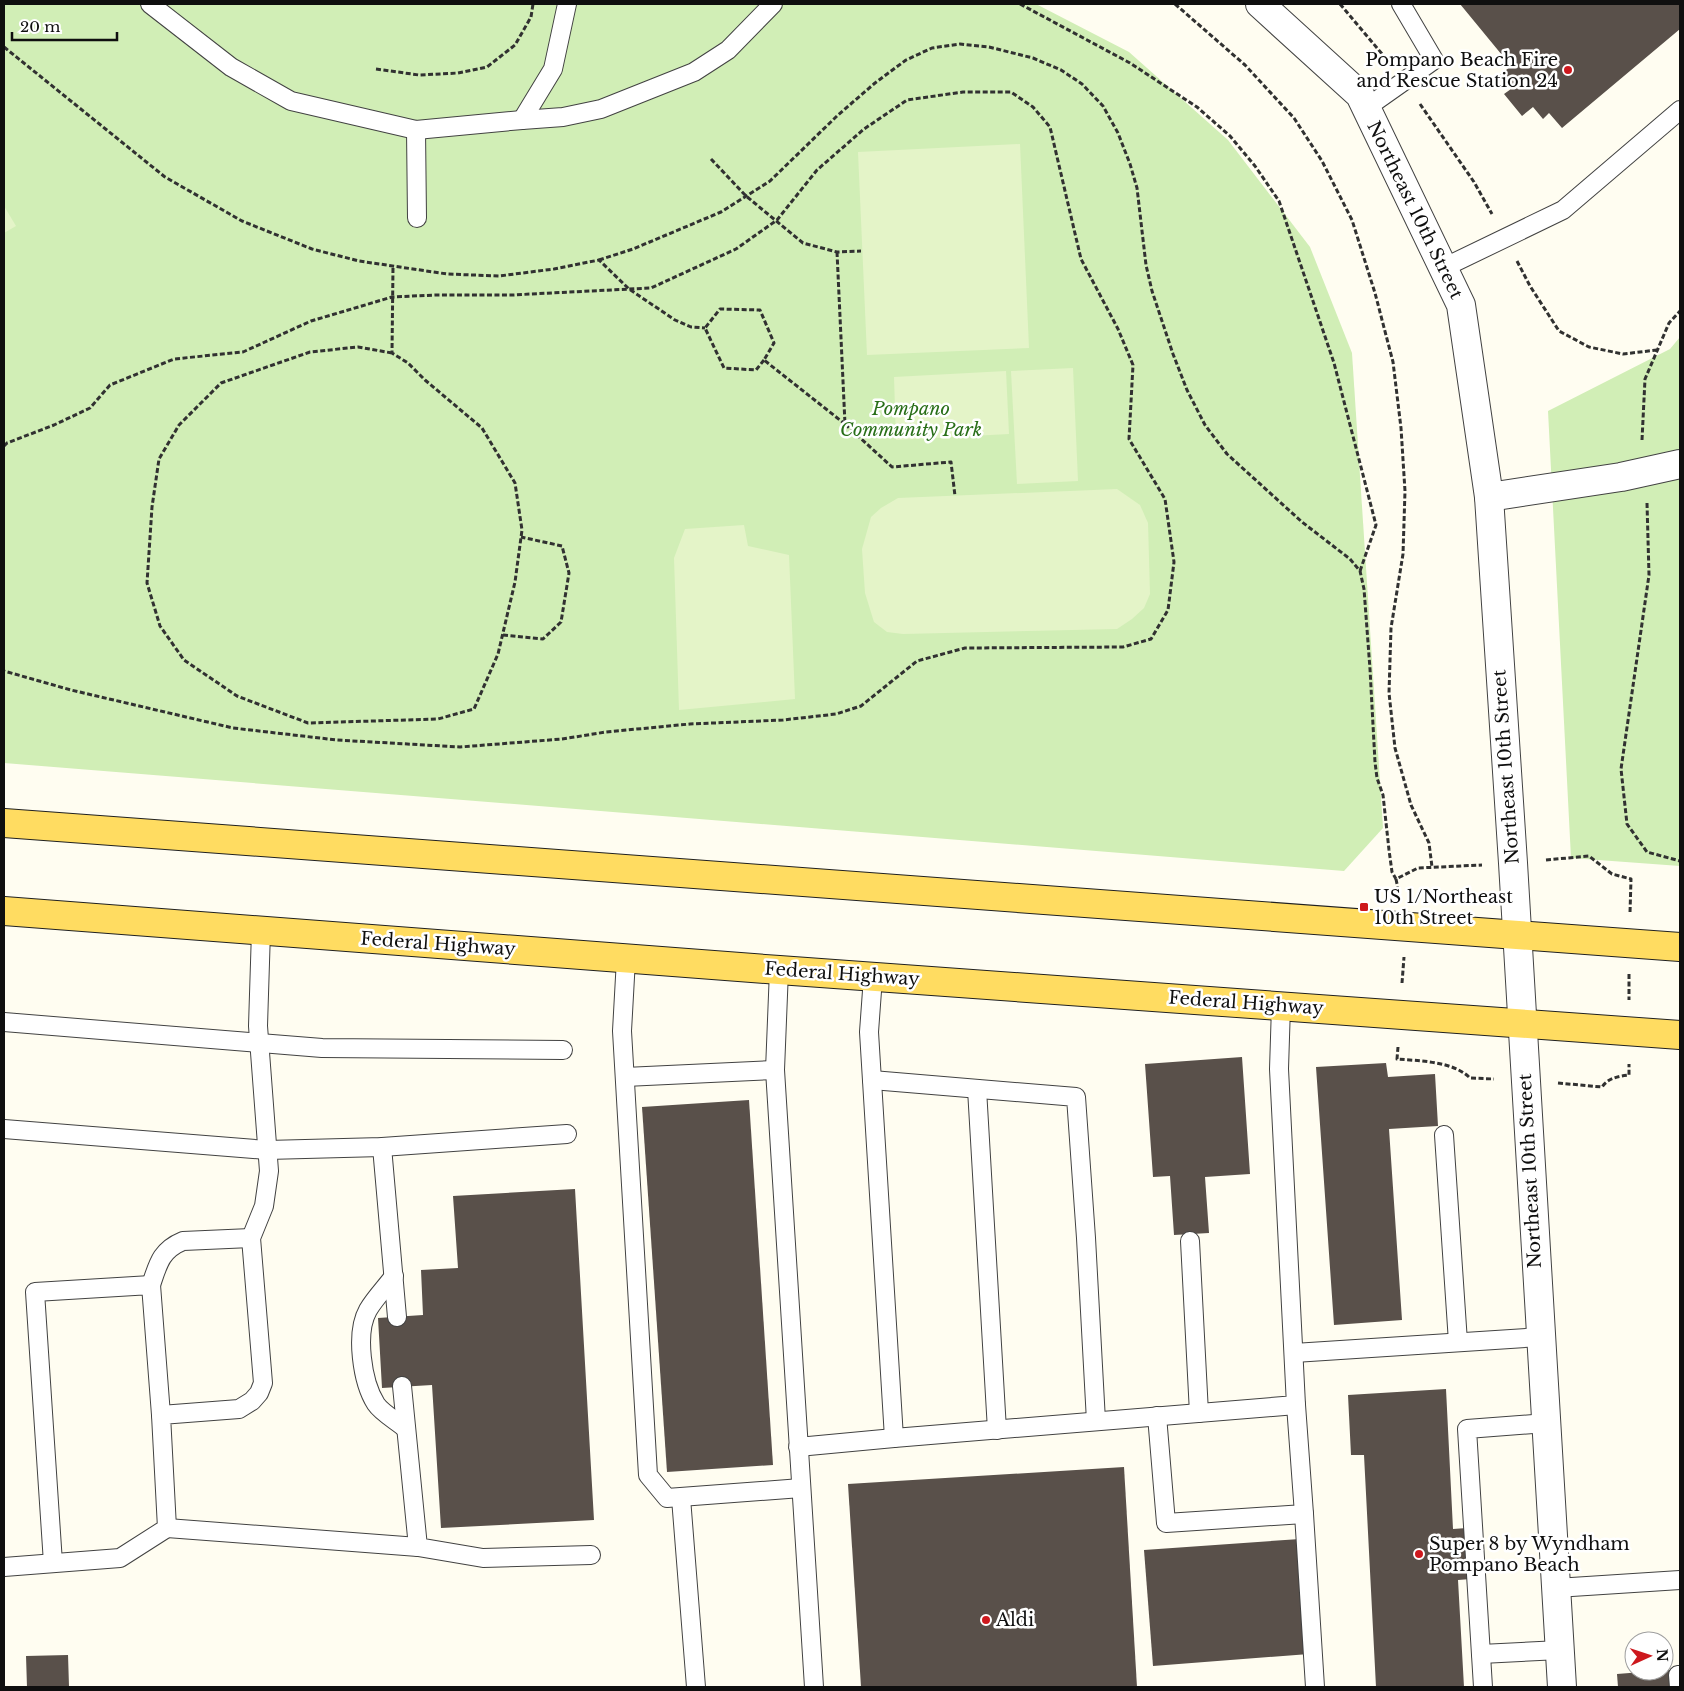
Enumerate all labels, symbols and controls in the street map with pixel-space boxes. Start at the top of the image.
scale bar [12,10,118,42]
text: 20 m [20,17,60,36]
place label: Pompano Beach Fire and Rescue Station 24 [1356,49,1558,92]
marker: Pompano Beach Fire and Rescue Station 24 [1562,64,1574,76]
street label: Northeast 10th Street [1362,118,1468,303]
park label: Pompano Community Park [840,398,982,441]
street label: Northeast 10th Street [1488,669,1524,865]
place label: US 1/Northeast 10th Street [1374,886,1513,929]
marker: US 1/Northeast 10th Street [1358,901,1370,913]
street label: Federal Highway [360,928,517,960]
street label: Federal Highway [764,958,921,990]
street label: Federal Highway [1168,987,1325,1019]
street label: Northeast 10th Street [1514,1073,1546,1269]
place label: Super 8 by Wyndham Pompano Beach [1429,1533,1630,1576]
marker: Super 8 by Wyndham Pompano Beach [1413,1548,1425,1560]
place label: Aldi [995,1609,1034,1631]
marker: Aldi [980,1614,992,1626]
north arrow [1624,1631,1674,1681]
text: N [1653,1648,1671,1662]

